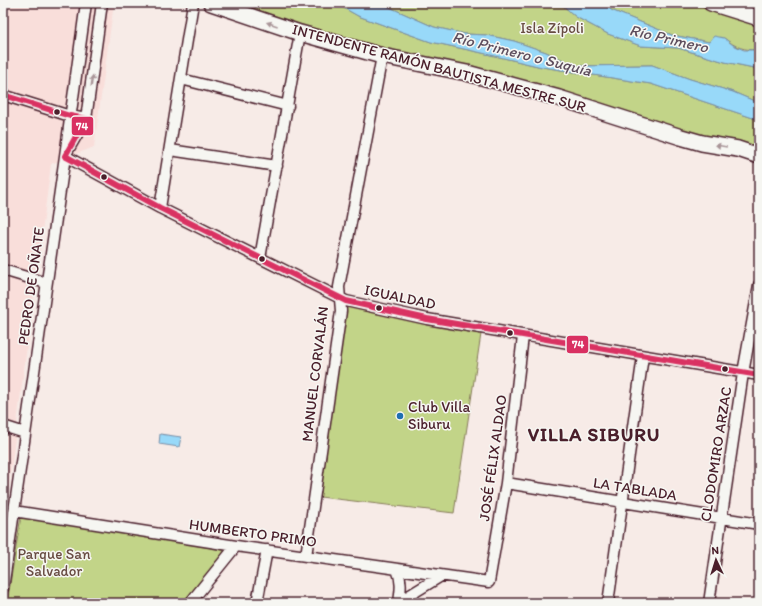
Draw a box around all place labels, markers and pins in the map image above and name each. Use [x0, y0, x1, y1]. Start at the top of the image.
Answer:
unlabelled marker [52, 107, 62, 117]
unlabelled marker [99, 172, 109, 182]
unlabelled marker [257, 254, 267, 264]
unlabelled marker [374, 303, 384, 313]
unlabelled marker [505, 328, 515, 338]
unlabelled marker [720, 364, 730, 374]
place label: Club Villa Siburu [408, 398, 471, 433]
marker: Club Villa Siburu [395, 411, 405, 421]

